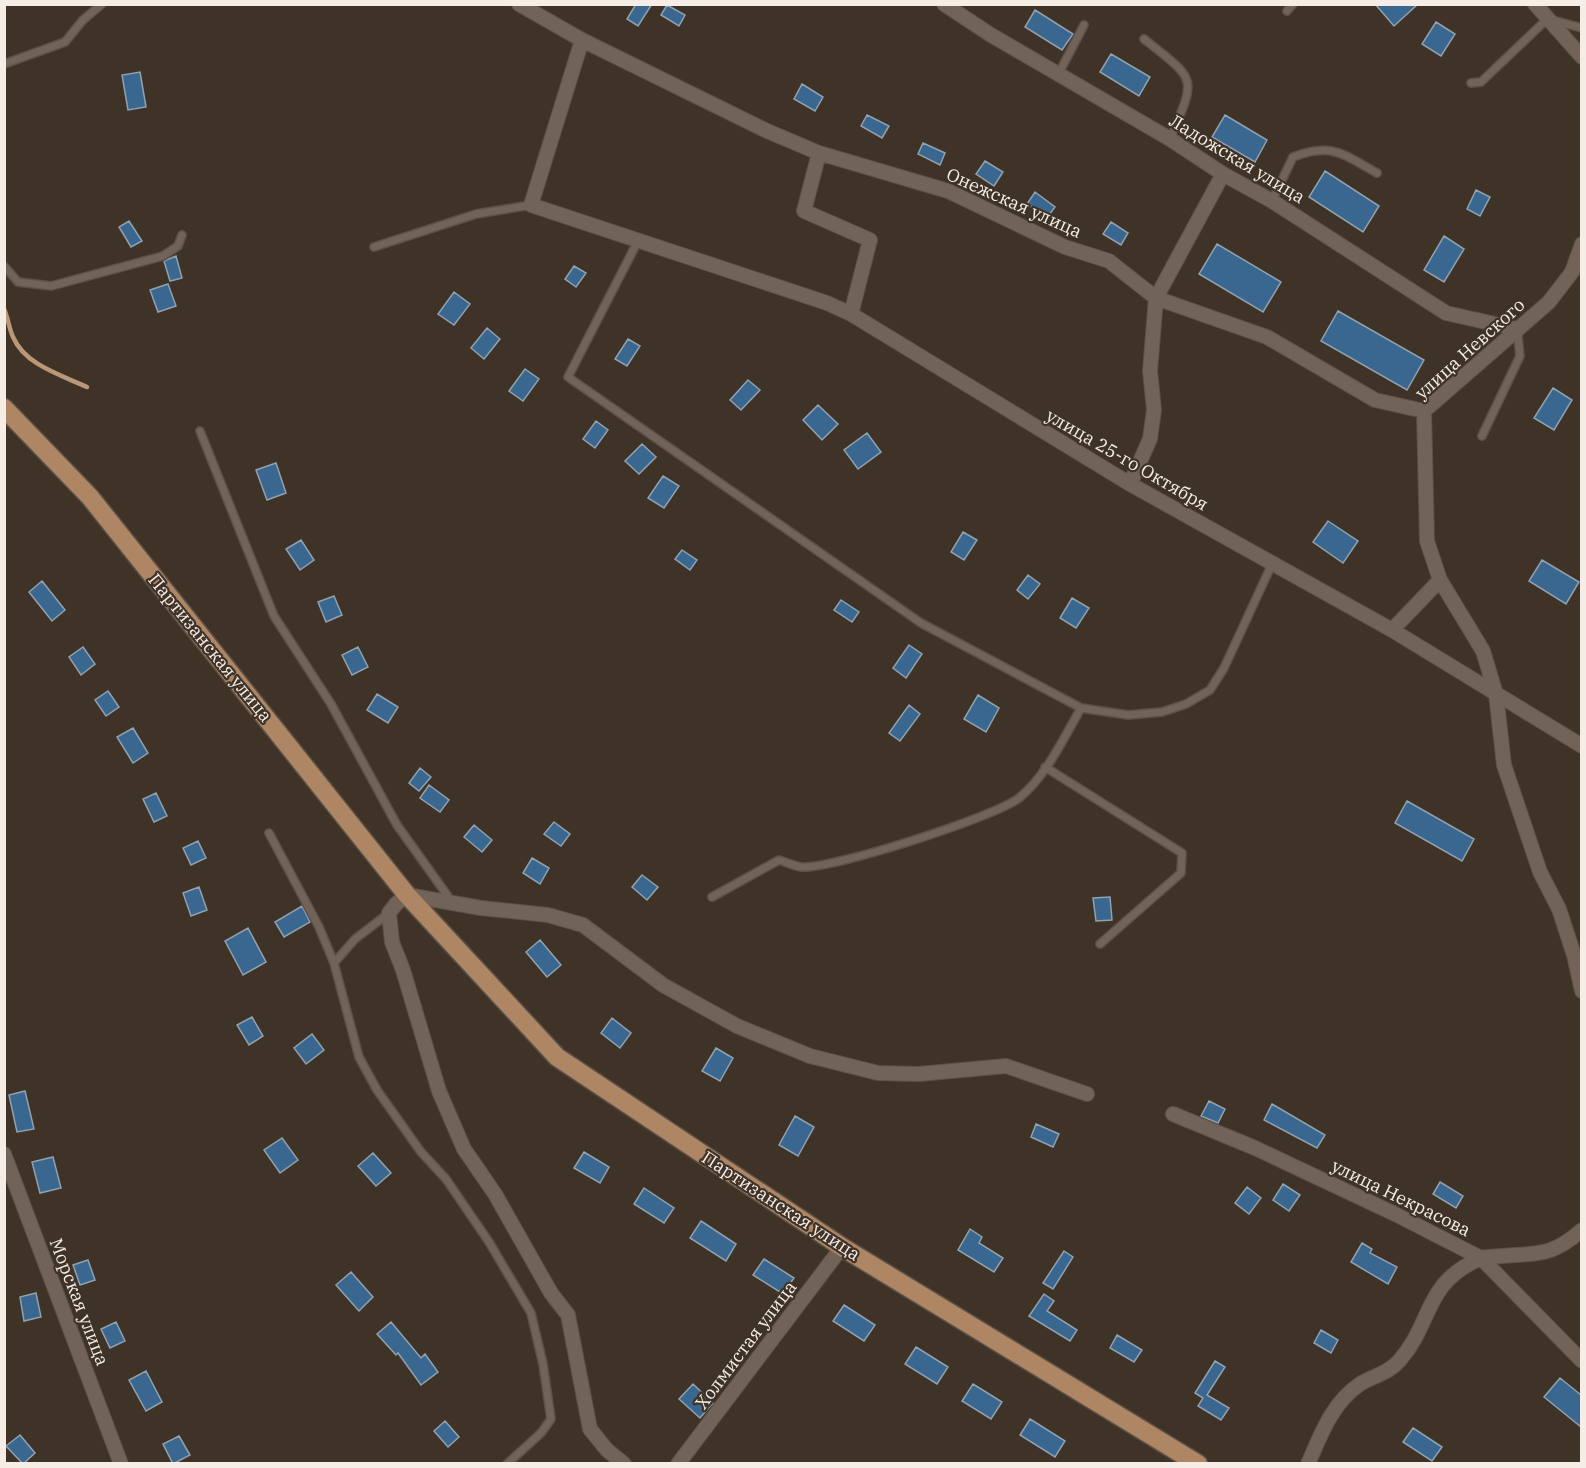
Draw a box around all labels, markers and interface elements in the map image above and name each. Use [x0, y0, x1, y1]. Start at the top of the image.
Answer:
street label: Ладожская улица [1165, 109, 1310, 208]
street label: Онежская улица [943, 162, 1086, 243]
street label: улица Невского [1410, 293, 1529, 404]
street label: улица 25-го Октября [1042, 404, 1213, 515]
street label: Партизанская улица [143, 569, 277, 727]
street label: Партизанская улица [698, 1146, 865, 1266]
street label: улица Некрасова [1328, 1154, 1475, 1241]
street label: Морская улица [45, 1235, 114, 1369]
street label: Холмистая улица [690, 1276, 801, 1413]

